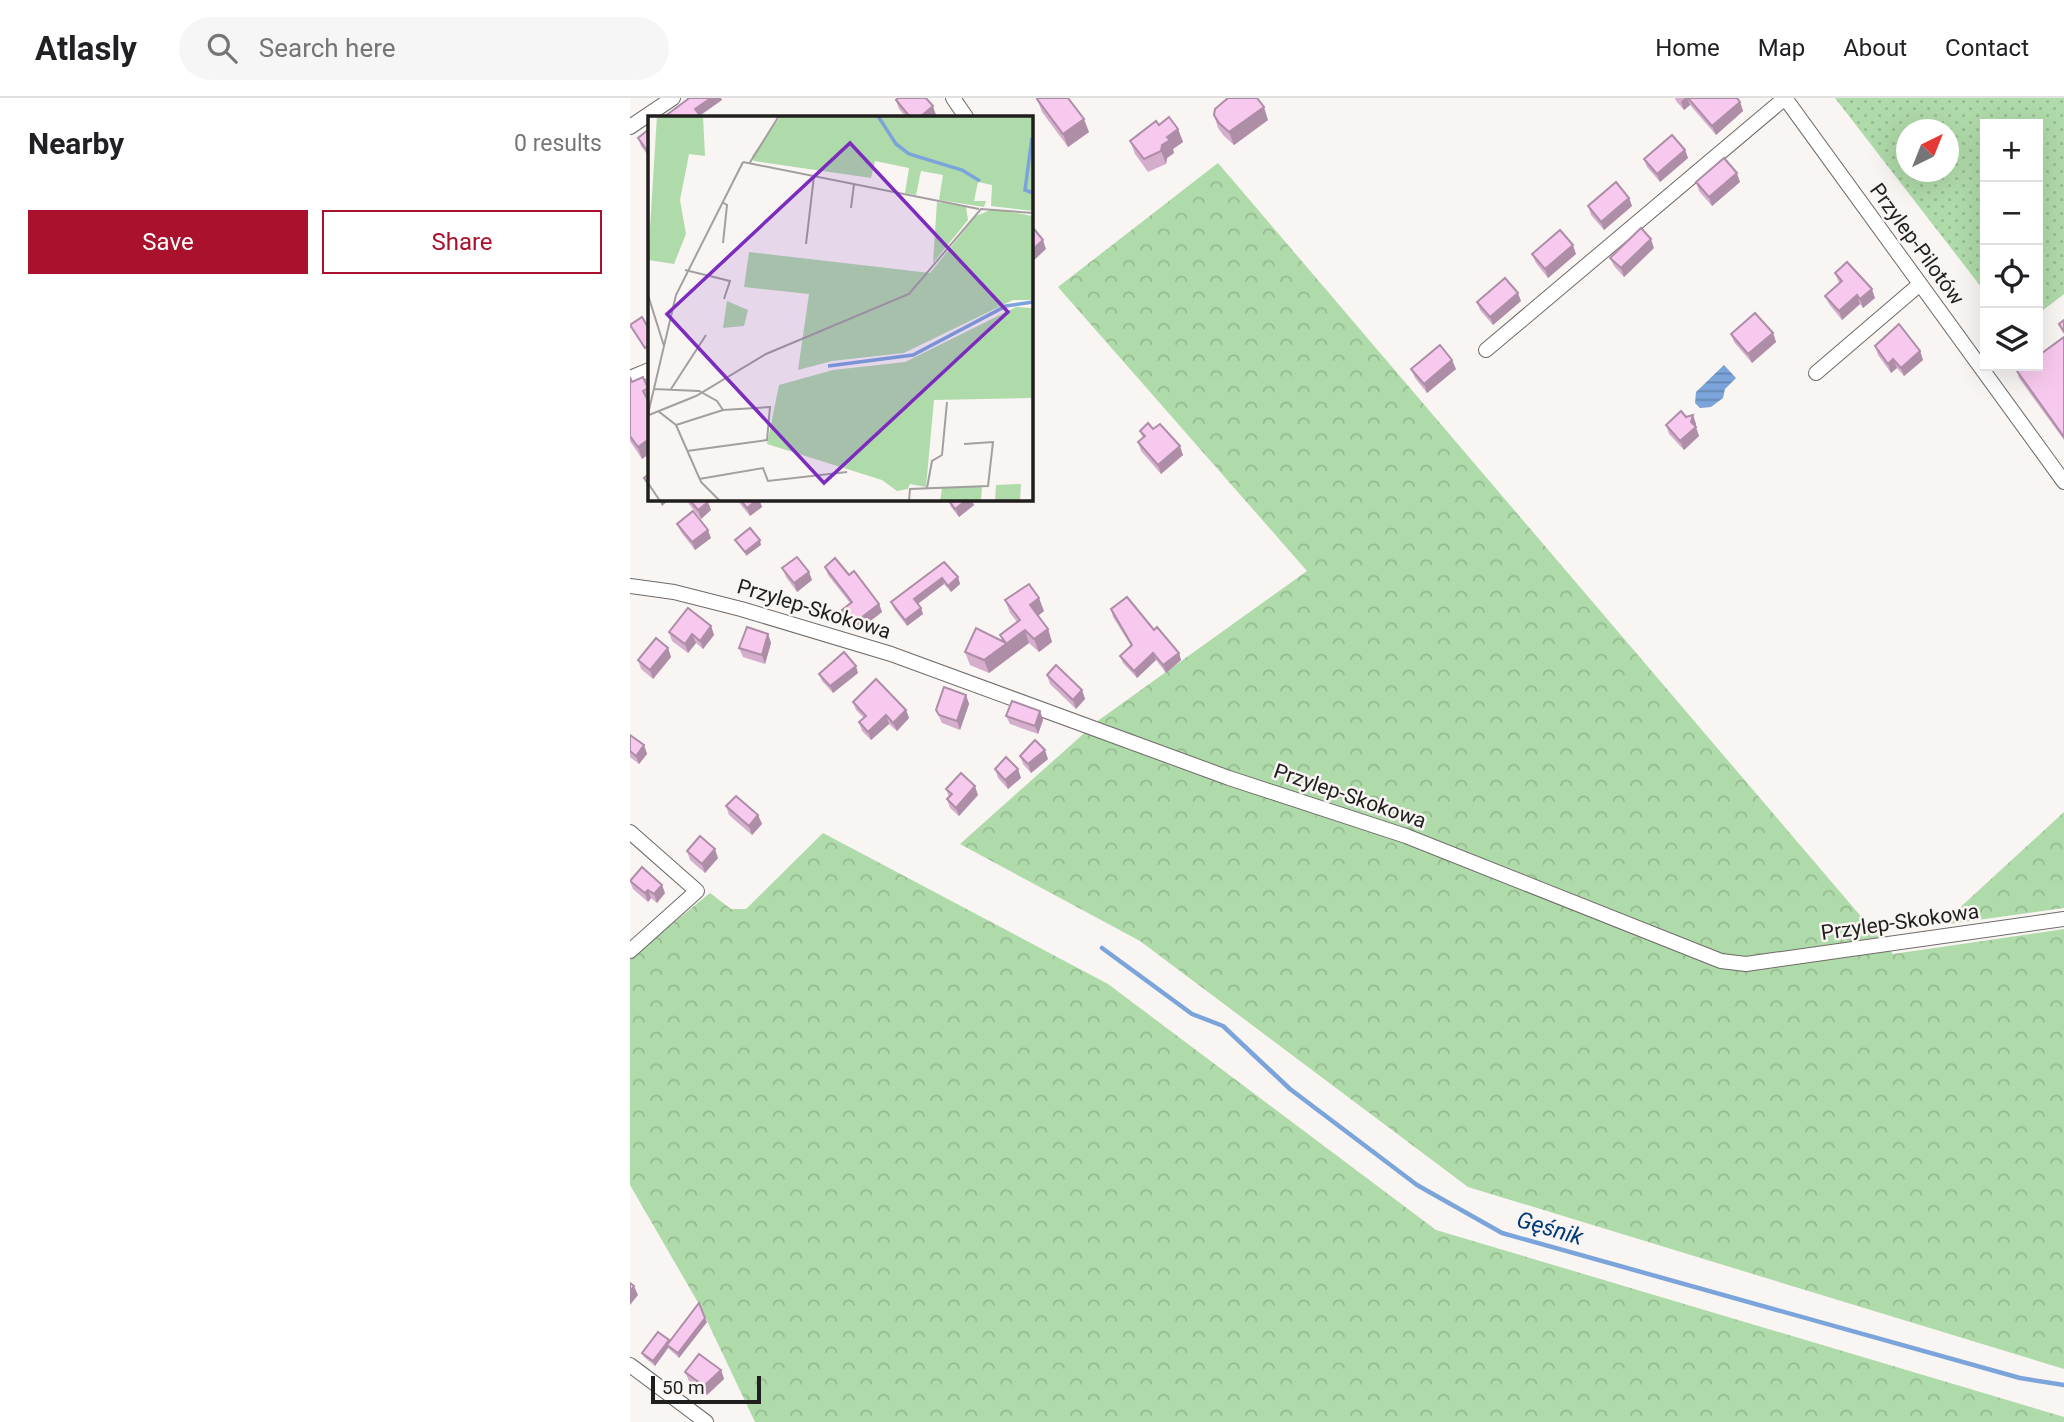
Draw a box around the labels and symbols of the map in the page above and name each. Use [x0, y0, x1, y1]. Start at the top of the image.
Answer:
inset map [648, 116, 1032, 500]
north arrow [1896, 119, 1959, 182]
street label: Przylep-Pilotów [1865, 179, 1969, 310]
street label: Przylep-Skokowa [734, 574, 894, 644]
street label: Przylep-Skokowa [1271, 759, 1429, 833]
street label: Przylep-Skokowa [1819, 899, 1981, 945]
water label: Gęśnik [1514, 1206, 1587, 1251]
scale bar [651, 1373, 761, 1405]

